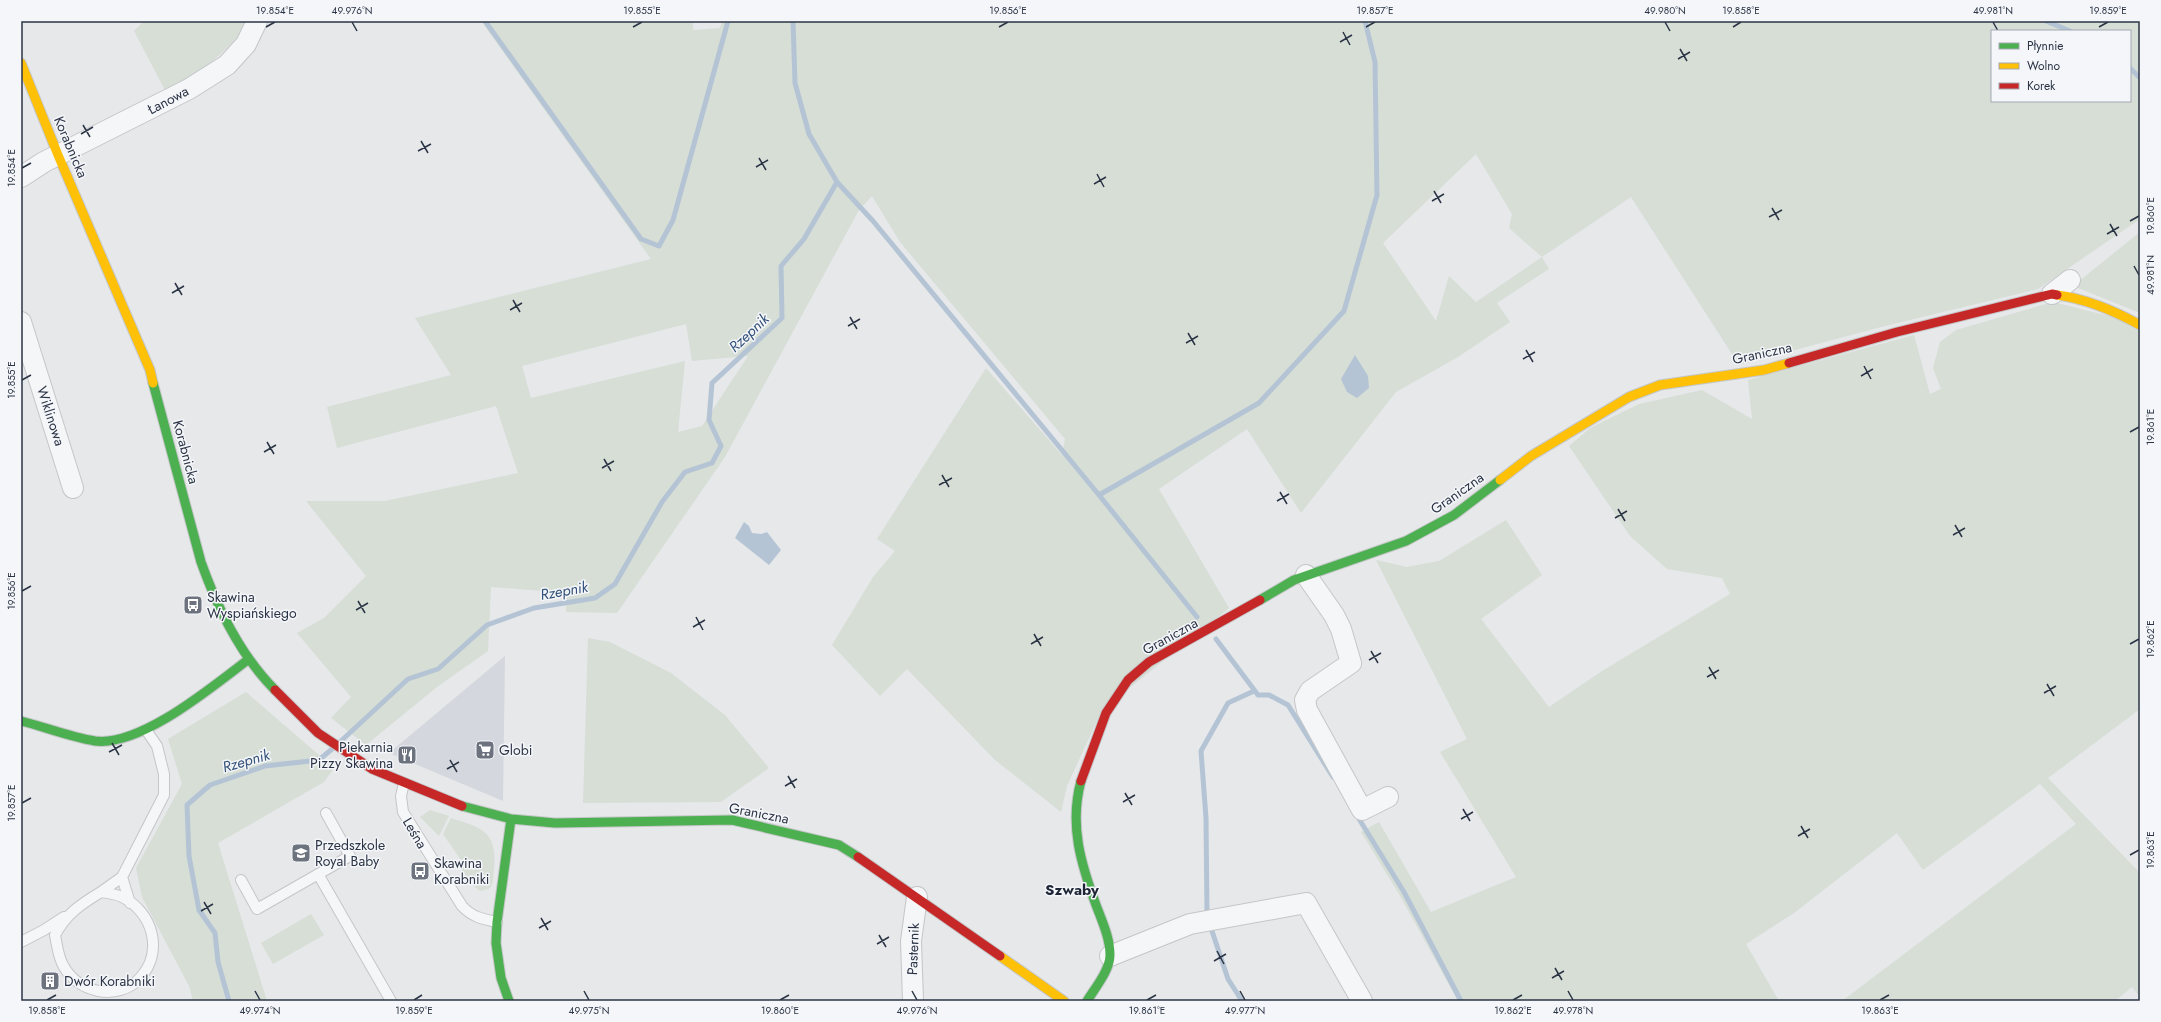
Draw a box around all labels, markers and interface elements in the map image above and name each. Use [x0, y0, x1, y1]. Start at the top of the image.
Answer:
text: 19.854°E [256, 3, 294, 18]
text: 49.976°N [332, 3, 372, 18]
text: 19.855°E [623, 3, 661, 18]
text: 19.856°E [989, 3, 1027, 18]
text: 19.857°E [1356, 3, 1394, 18]
text: 49.980°N [1644, 3, 1686, 18]
text: 19.858°E [1722, 3, 1760, 18]
text: 49.981°N [1973, 3, 2013, 18]
text: 19.859°E [2089, 3, 2127, 18]
legend [1991, 30, 2131, 102]
text: Płynnie [2027, 37, 2064, 55]
text: Wolno [2027, 57, 2061, 75]
text: Korek [2027, 77, 2056, 95]
street label: Łanowa [143, 81, 192, 120]
street label: Korabnicka [49, 113, 93, 181]
text: 19.854°E [4, 149, 19, 187]
text: 19.860°E [2143, 197, 2158, 235]
text: 49.981°N [2143, 255, 2158, 295]
water label: Rzepnik [724, 308, 775, 357]
street label: Graniczna [1730, 337, 1794, 369]
text: 19.855°E [4, 361, 19, 399]
street label: Wiklinowa [32, 384, 70, 448]
text: 19.861°E [2143, 409, 2158, 445]
street label: Korabnicka [168, 418, 204, 486]
street label: Graniczna [1426, 467, 1488, 519]
text: 19.856°E [4, 572, 19, 610]
water label: Rzepnik [538, 576, 590, 606]
place label: Skawina Wyspiańskiego [207, 587, 297, 623]
bus stop icon: Skawina Wyspiańskiego [182, 594, 204, 616]
street label: Graniczna [1139, 613, 1201, 659]
text: 19.862°E [2143, 620, 2158, 658]
place label: Piekarnia Pizzy Skawina [310, 737, 393, 773]
supermarket icon: Globi [474, 739, 496, 761]
place label: Globi [499, 740, 532, 760]
water label: Rzepnik [220, 744, 273, 778]
restaurant icon: Piekarnia Pizzy Skawina [396, 744, 418, 766]
text: 19.857°E [4, 784, 19, 822]
street label: Graniczna [727, 797, 791, 829]
street label: Leśna [398, 814, 432, 852]
text: 19.863°E [2143, 831, 2158, 869]
place label: Przedszkole Royal Baby [315, 835, 385, 871]
school or university icon: Przedszkole Royal Baby [290, 842, 312, 864]
place label: Skawina Korabniki [434, 853, 489, 889]
bus stop icon: Skawina Korabniki [409, 860, 431, 882]
district label: Szwaby [1045, 879, 1099, 901]
street label: Pasternik [902, 922, 924, 975]
building icon: Dwór Korabniki [39, 970, 61, 992]
place label: Dwór Korabniki [64, 971, 155, 991]
text: 19.858°E [28, 1003, 66, 1018]
text: 49.974°N [240, 1003, 280, 1018]
text: 19.859°E [395, 1003, 433, 1018]
text: 49.975°N [569, 1003, 609, 1018]
text: 19.860°E [761, 1003, 799, 1018]
text: 49.976°N [897, 1003, 937, 1018]
text: 19.861°E [1129, 1003, 1165, 1018]
text: 49.977°N [1225, 1003, 1265, 1018]
text: 19.862°E [1494, 1003, 1532, 1018]
text: 49.978°N [1553, 1003, 1593, 1018]
text: 19.863°E [1861, 1003, 1899, 1018]

